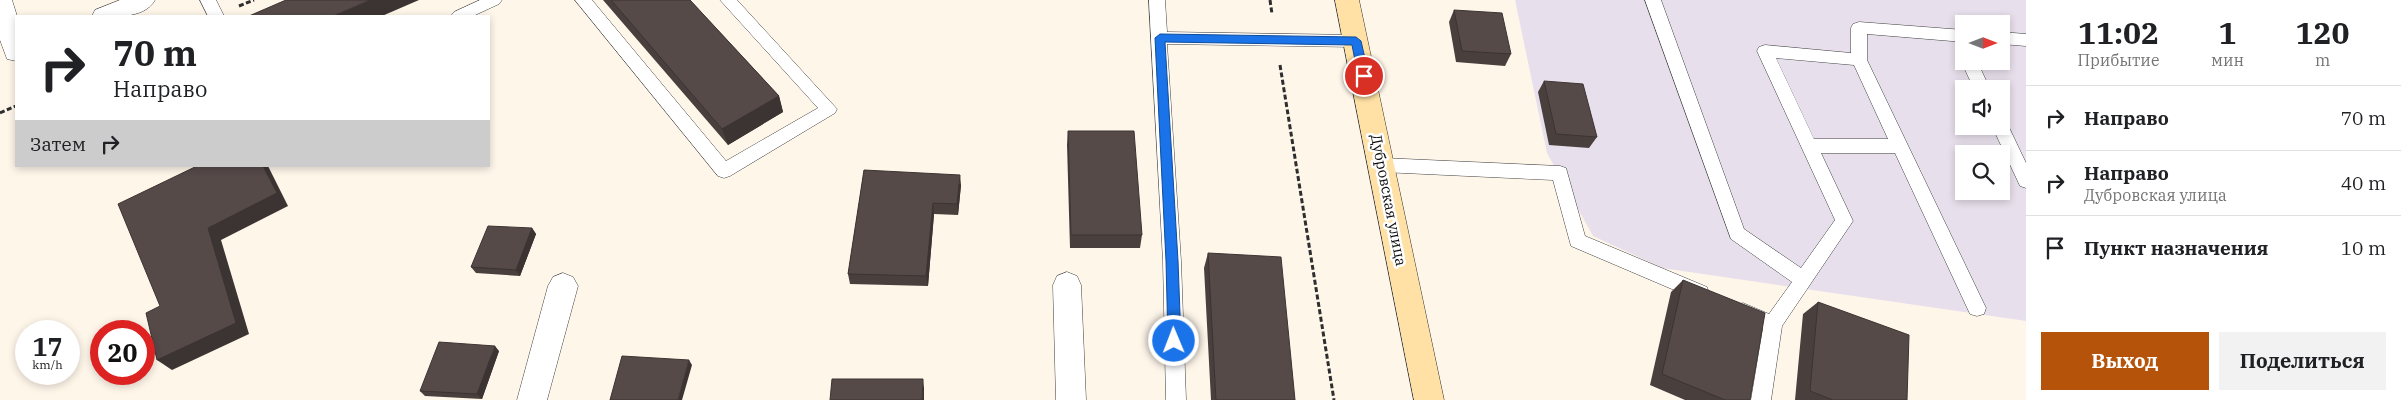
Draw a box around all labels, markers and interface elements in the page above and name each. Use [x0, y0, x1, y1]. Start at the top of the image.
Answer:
text: 11:02 [2078, 13, 2159, 52]
text: 1 [2219, 13, 2237, 52]
text: 120 [2296, 13, 2350, 52]
north arrow [1955, 15, 2010, 70]
map controls [1955, 15, 2010, 200]
text: 70 m [113, 30, 197, 76]
icon: right [30, 35, 95, 100]
text: Прибытие [2077, 50, 2160, 70]
text: мин [2211, 50, 2244, 70]
text: m [2315, 50, 2330, 70]
pin [1343, 55, 1385, 97]
icon: arrive [1350, 62, 1378, 90]
text: Направо [113, 74, 207, 103]
button: sound [1955, 80, 2010, 135]
icon: right [2041, 104, 2069, 132]
text: Направо [2084, 106, 2169, 130]
text: 70 m [2341, 106, 2386, 130]
icon: right [96, 130, 124, 158]
text: Затем [30, 132, 86, 156]
street label: Дубровская улица [1367, 132, 1411, 268]
button: search [1955, 145, 2010, 200]
text: Направо [2084, 161, 2169, 185]
icon: right [2041, 169, 2069, 197]
text: 40 m [2341, 171, 2386, 195]
text: Дубровская улица [2084, 185, 2227, 205]
icon: arrive [2041, 234, 2069, 262]
text: Пункт назначения [2084, 236, 2268, 260]
text: 10 m [2341, 236, 2386, 260]
position arrow [1147, 314, 1199, 366]
speed limit sign: 20 [90, 320, 155, 385]
text: 17 [32, 330, 63, 363]
button: Выход [2041, 332, 2209, 390]
button: Поделиться [2219, 332, 2386, 390]
text: km/h [32, 357, 63, 372]

